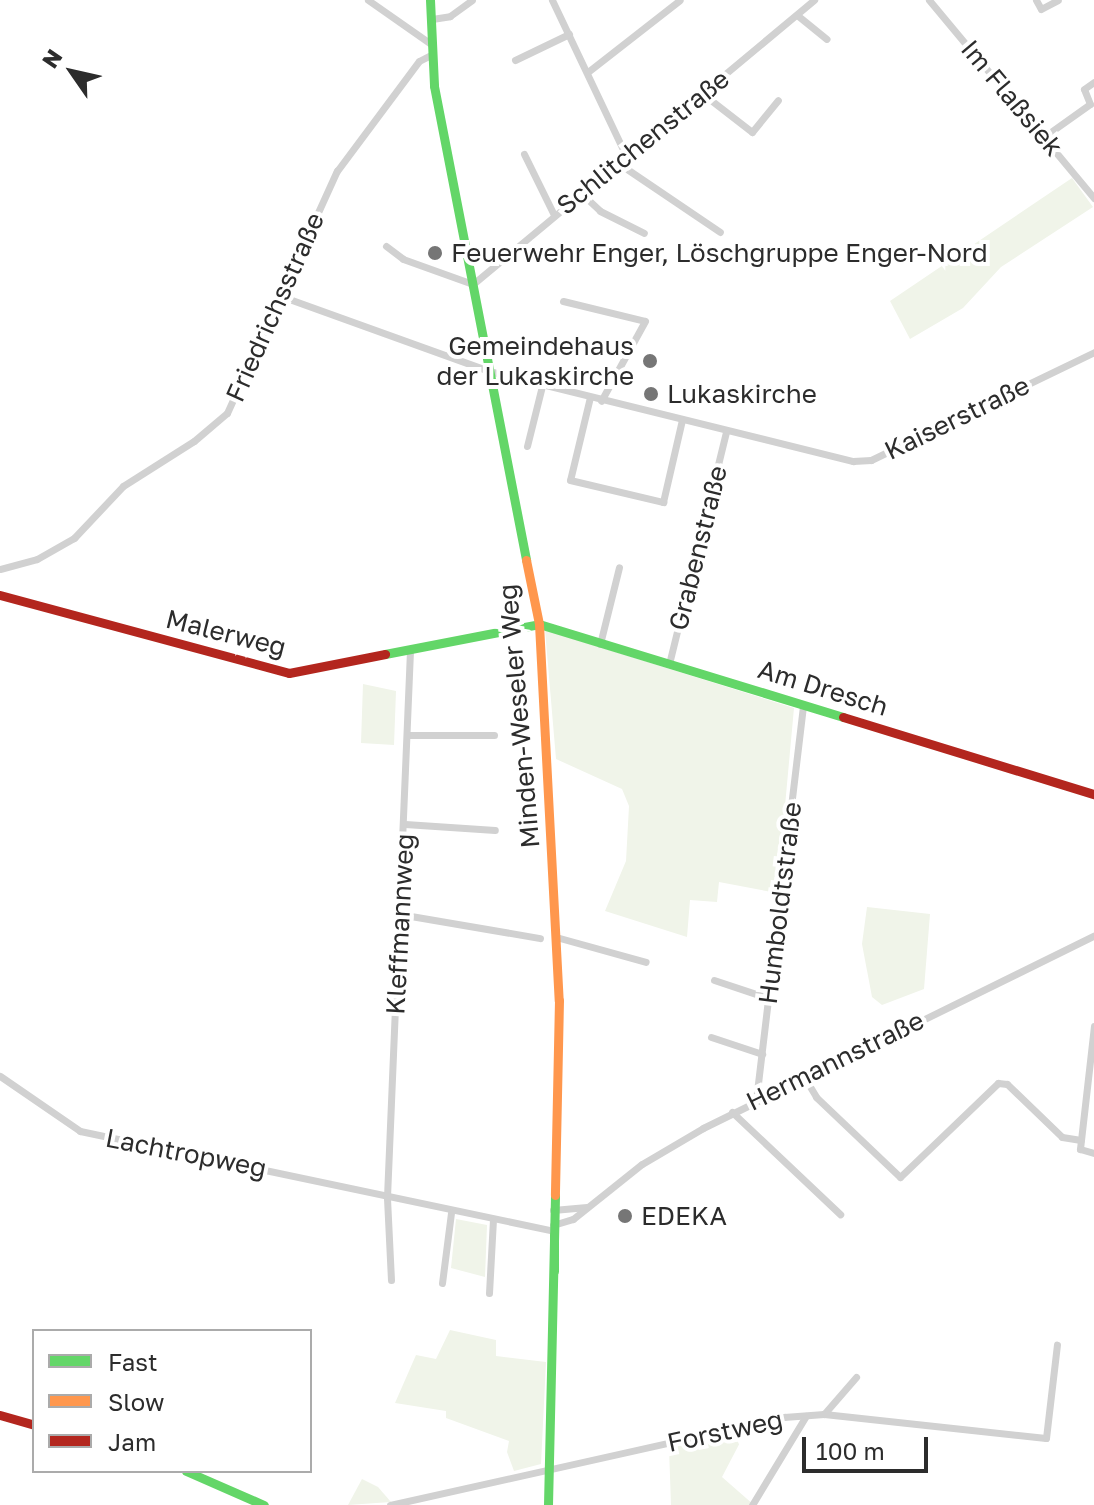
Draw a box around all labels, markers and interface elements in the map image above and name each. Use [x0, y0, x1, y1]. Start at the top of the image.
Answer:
north arrow [32, 32, 112, 112]
street label: Im Flaßsiek [954, 34, 1070, 162]
text: N [36, 44, 68, 73]
street label: Schlitchenstraße [551, 63, 735, 221]
street label: Friedrichsstraße [219, 208, 331, 406]
place label: Feuerwehr Enger, Löschgruppe Enger-Nord [451, 237, 988, 269]
marker: Feuerwehr Enger, Löschgruppe Enger-Nord [426, 244, 444, 262]
place label: Gemeindehaus der Lukaskirche [437, 330, 634, 392]
marker: Gemeindehaus der Lukaskirche [641, 352, 659, 370]
street label: Kaiserstraße [879, 370, 1035, 466]
place label: Lukaskirche [667, 378, 817, 410]
marker: Lukaskirche [642, 385, 660, 403]
street label: Grabenstraße [662, 462, 734, 634]
street label: Minden-Weseler Weg [492, 583, 546, 849]
street label: Malerweg [163, 603, 289, 663]
street label: Am Dresch [754, 653, 892, 723]
street label: Humboldtstraße [752, 800, 808, 1006]
street label: Kleffmannweg [380, 833, 420, 1015]
street label: Hermannstraße [741, 1005, 929, 1117]
street label: Lachtropweg [103, 1122, 269, 1184]
place label: EDEKA [641, 1200, 727, 1232]
marker: EDEKA [616, 1207, 634, 1225]
legend [32, 1329, 312, 1473]
text: Fast [108, 1347, 158, 1376]
text: Slow [108, 1387, 164, 1416]
street label: Forstweg [664, 1404, 786, 1458]
scale bar [806, 1421, 932, 1471]
text: Jam [108, 1427, 156, 1456]
text: 100 m [816, 1436, 885, 1465]

